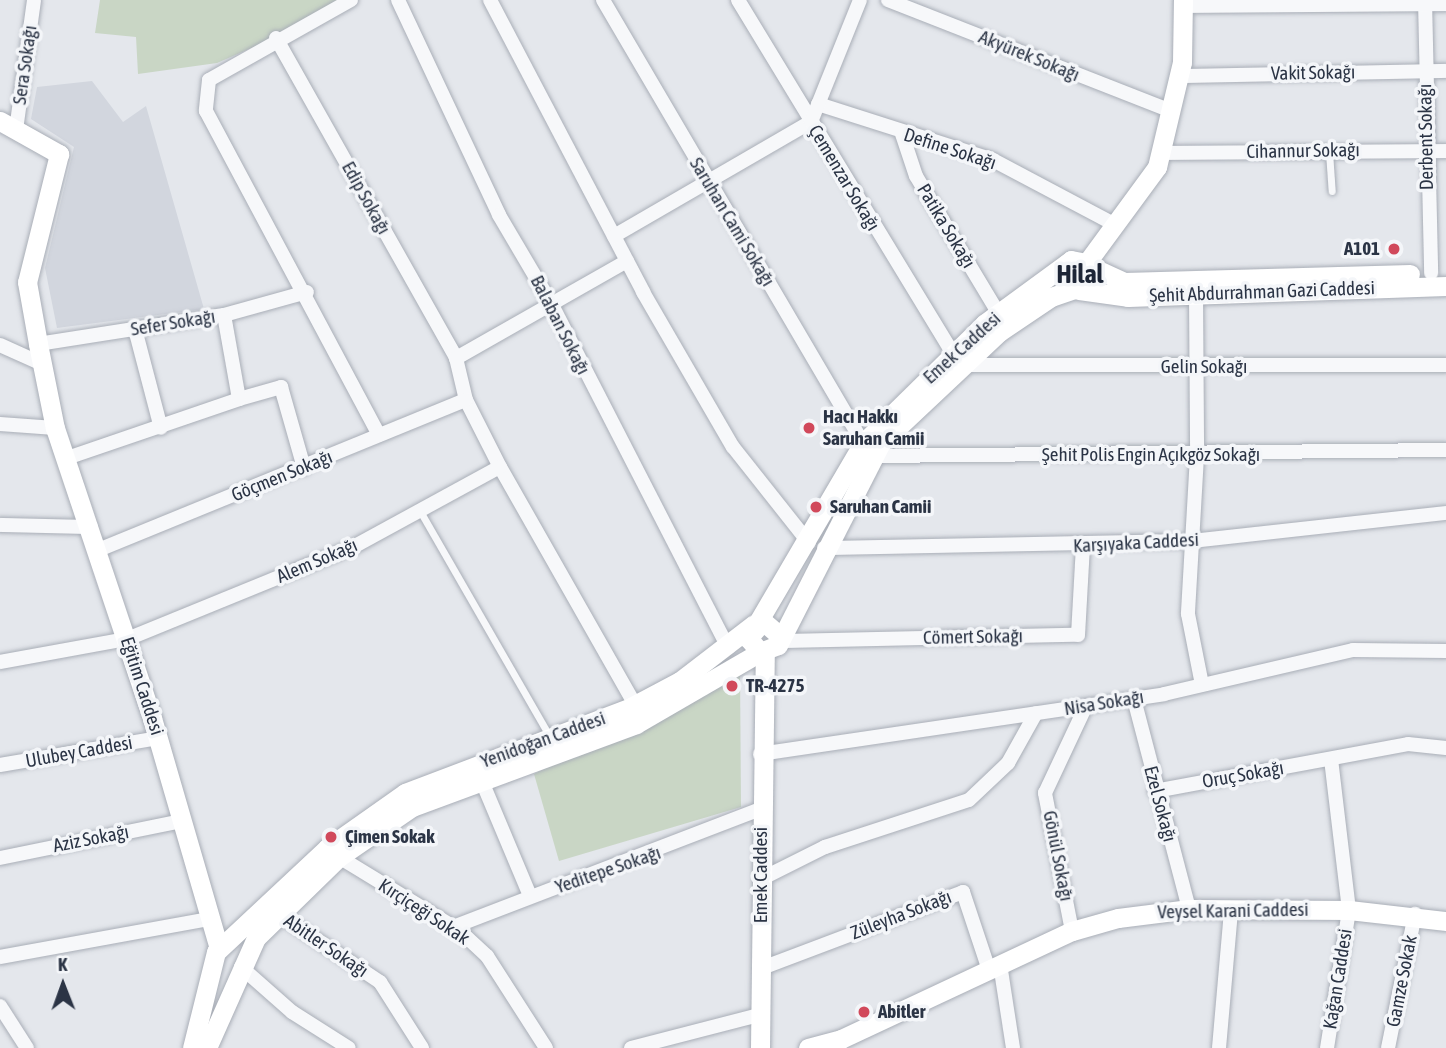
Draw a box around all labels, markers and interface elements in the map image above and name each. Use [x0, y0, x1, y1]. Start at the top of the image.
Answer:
street label: Sera Sokağı [8, 24, 42, 106]
street label: Akyürek Sokağı [975, 25, 1083, 87]
street label: Vakit Sokağı [1271, 61, 1355, 85]
street label: Derbent Sokağı [1414, 84, 1438, 190]
street label: Çemenzar Sokağı [804, 121, 884, 235]
street label: Define Sokağı [901, 123, 999, 175]
street label: Cihannur Sokağı [1246, 139, 1360, 163]
street label: Saruhan Cami Sokağı [685, 153, 779, 291]
street label: Edip Sokağı [337, 158, 395, 238]
street label: Patika Sokağı [912, 180, 980, 272]
place label: A101 [1344, 238, 1380, 260]
marker: A101 [1386, 241, 1402, 257]
district label: Hilal [1057, 259, 1103, 291]
street label: Balaban Sokağı [525, 272, 595, 378]
street label: Şehit Abdurrahman Gazi Caddesi [1149, 277, 1375, 307]
street label: Sefer Sokağı [129, 305, 217, 341]
street label: Emek Caddesi [919, 307, 1005, 389]
street label: Gelin Sokağı [1161, 356, 1247, 378]
place label: Hacı Hakkı Saruhan Camii [823, 406, 924, 450]
marker: Hacı Hakkı Saruhan Camii [801, 420, 817, 436]
street label: Şehit Polis Engin Açıkgöz Sokağı [1042, 444, 1260, 466]
street label: Göçmen Sokağı [228, 445, 336, 507]
place label: Saruhan Camii [830, 496, 931, 518]
marker: Saruhan Camii [808, 499, 824, 515]
street label: Karşıyaka Caddesi [1073, 528, 1199, 558]
street label: Alem Sokağı [273, 534, 361, 588]
street label: Cömert Sokağı [923, 625, 1023, 649]
street label: Eğitim Caddesi [115, 634, 169, 738]
place label: TR-4275 [746, 675, 804, 697]
marker: TR-4275 [724, 678, 740, 694]
street label: Nisa Sokağı [1063, 685, 1145, 721]
street label: Yenidoğan Caddesi [478, 707, 608, 773]
street label: Ulubey Caddesi [24, 731, 134, 773]
street label: Oruç Sokağı [1201, 757, 1285, 793]
street label: Ezel Sokağı [1139, 764, 1181, 844]
street label: Gönül Sokağı [1038, 809, 1078, 903]
street label: Aziz Sokağı [51, 821, 131, 857]
place label: Çimen Sokak [345, 826, 435, 848]
street label: Emek Caddesi [750, 827, 772, 923]
marker: Çimen Sokak [323, 829, 339, 845]
street label: Yeditepe Sokağı [552, 841, 664, 899]
street label: Kırçiçeği Sokak [374, 874, 474, 950]
street label: Züleyha Sokağı [847, 885, 955, 945]
street label: Veysel Karani Caddesi [1157, 898, 1309, 924]
street label: Abitler Sokağı [280, 910, 372, 982]
street label: Kağan Caddesi [1319, 927, 1357, 1031]
street label: Gamze Sokak [1382, 933, 1422, 1029]
north arrow [28, 950, 98, 1020]
text: K [58, 953, 67, 975]
place label: Abitler [878, 1001, 925, 1023]
marker: Abitler [856, 1004, 872, 1020]

